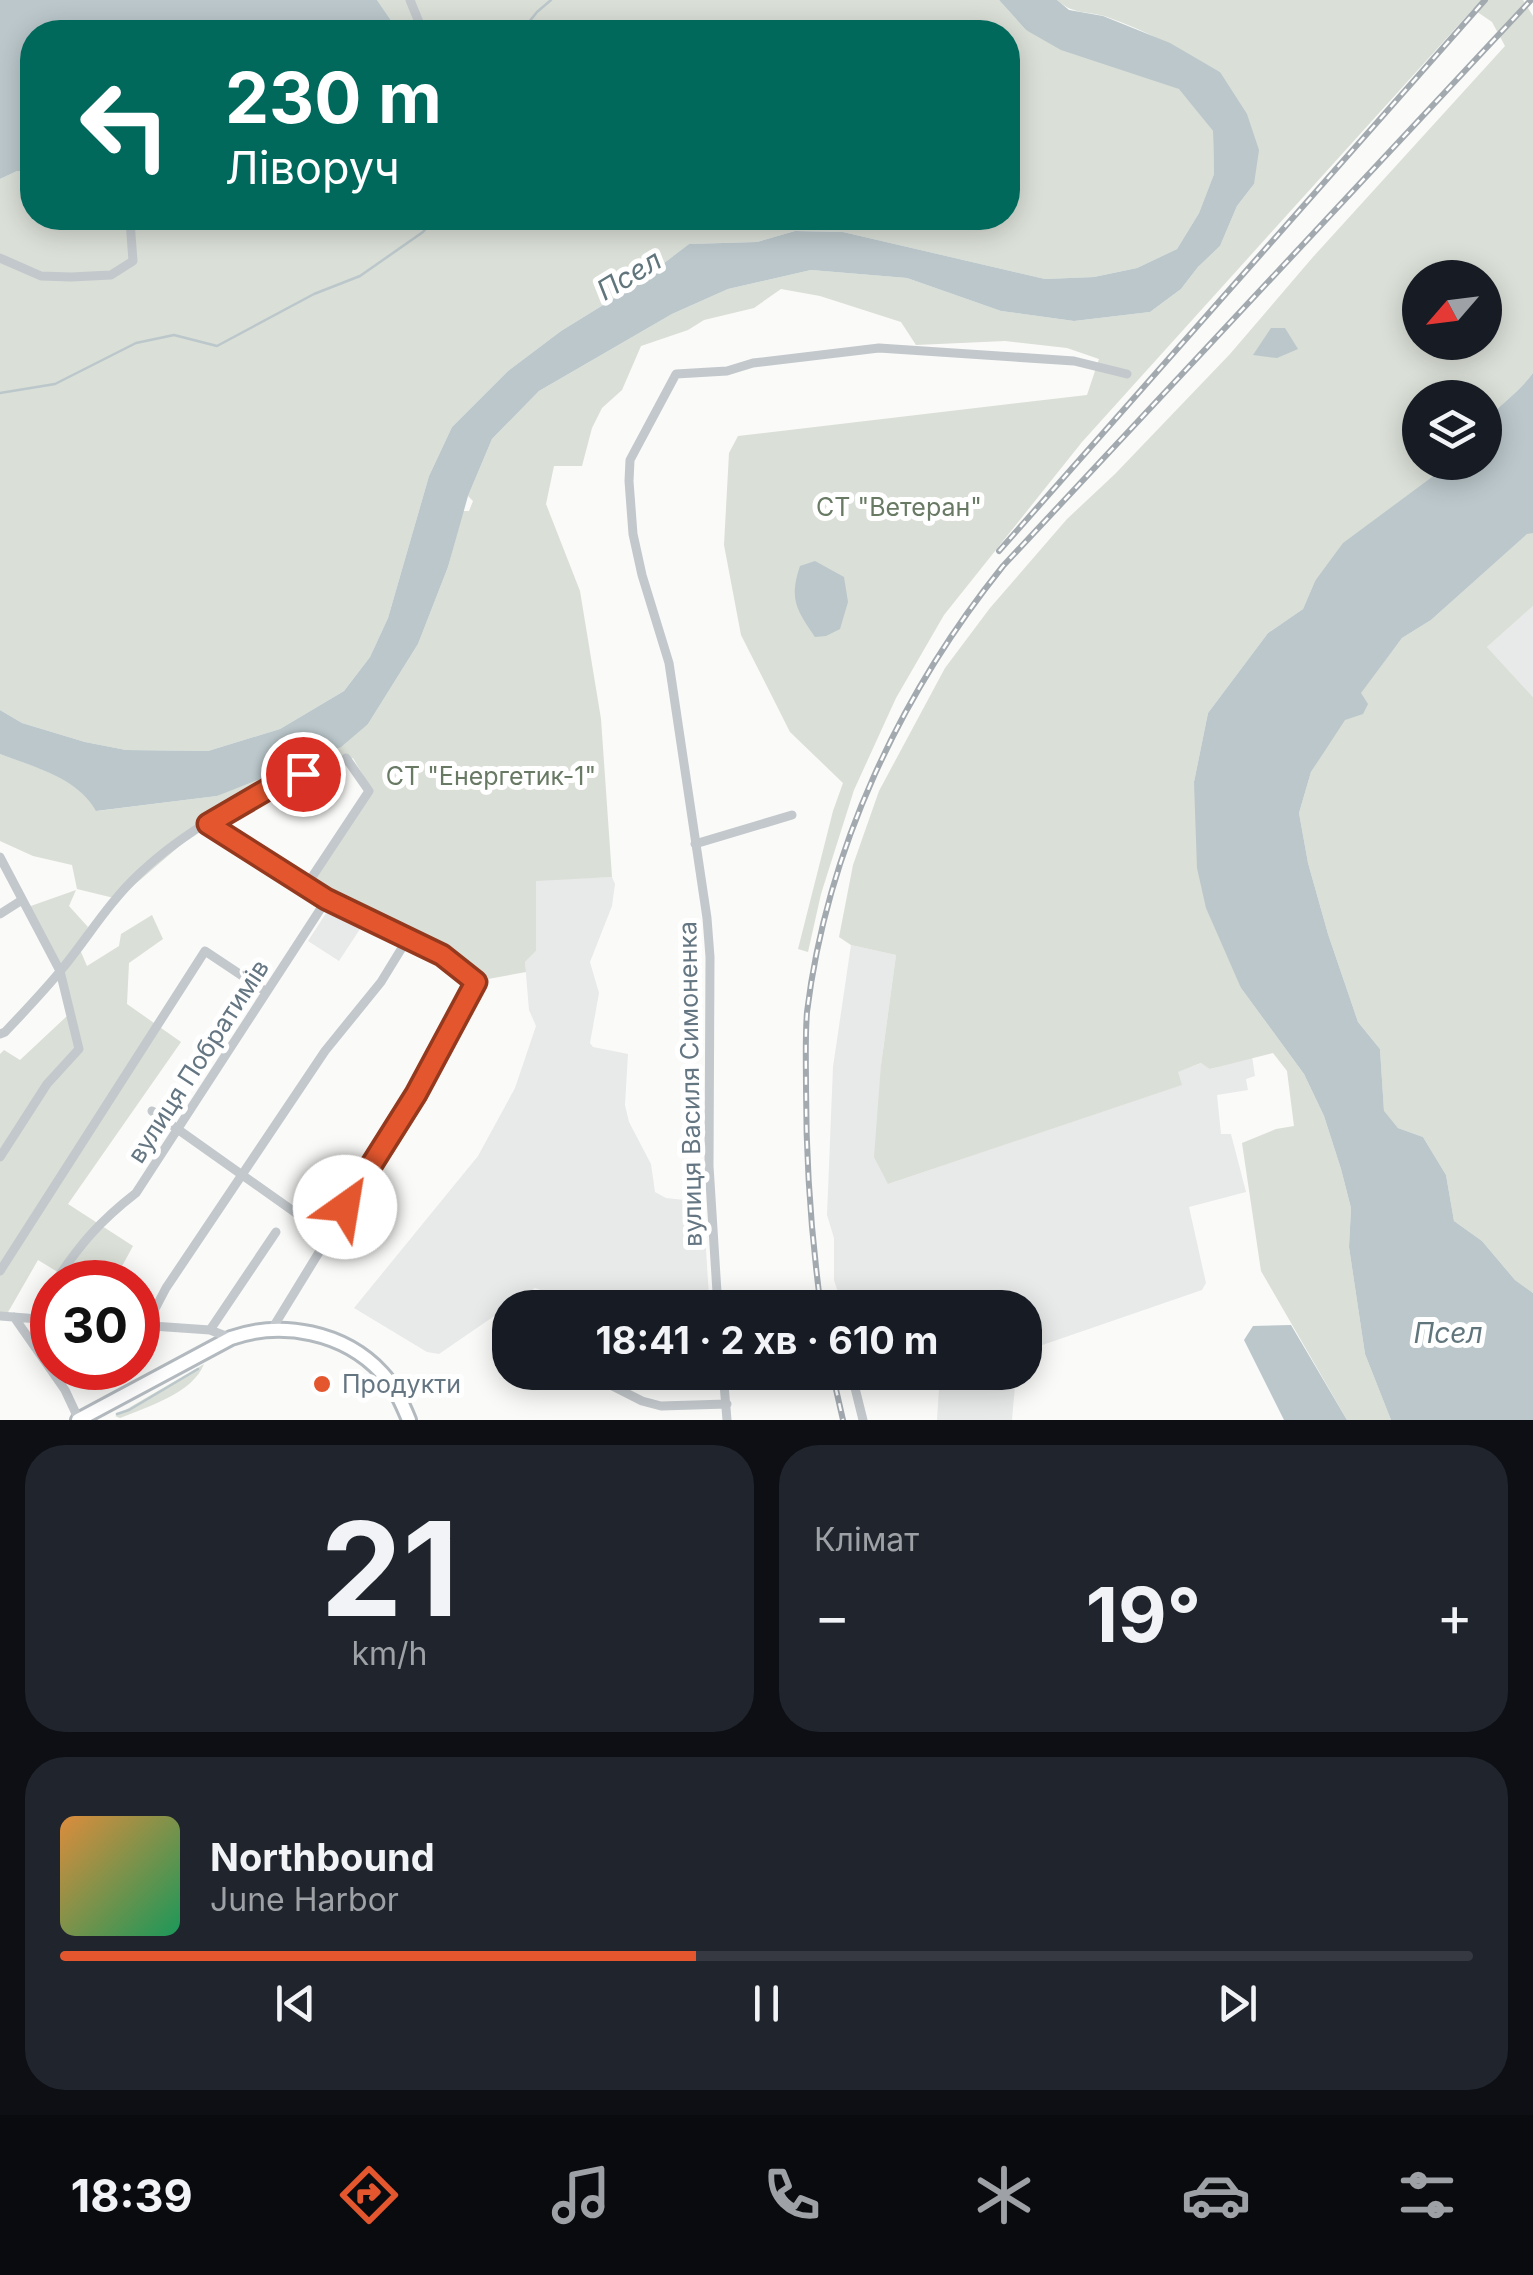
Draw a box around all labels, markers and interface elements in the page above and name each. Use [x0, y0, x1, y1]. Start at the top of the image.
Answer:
text: 230 m [225, 55, 442, 140]
icon: left [60, 60, 190, 190]
text: Ліворуч [225, 140, 400, 195]
water label: Псел [591, 243, 667, 307]
north arrow [1402, 260, 1502, 360]
map controls [1402, 260, 1502, 480]
button: layers [1402, 380, 1502, 480]
park label: СТ "Ветеран" [816, 492, 982, 522]
pin [261, 732, 346, 817]
icon: arrive [276, 747, 331, 802]
park label: СТ "Енергетик-1" [386, 761, 596, 791]
street label: вулиця Василя Симоненка [672, 921, 708, 1247]
street label: вулиця Побратимів [121, 954, 275, 1168]
position arrow [293, 1155, 397, 1259]
speed limit sign: 30 [30, 1260, 160, 1390]
water label: Псел [1413, 1316, 1483, 1350]
text: 18:41 · 2 хв · 610 m [595, 1317, 939, 1363]
place label: Продукти [342, 1369, 461, 1399]
marker: Продукти [311, 1373, 333, 1395]
text: 21 [321, 1490, 458, 1647]
text: Клімат [814, 1520, 919, 1559]
text: 19° [1086, 1569, 1201, 1660]
text: − [814, 1583, 850, 1649]
text: + [1437, 1583, 1473, 1649]
text: km/h [351, 1634, 428, 1673]
text: Northbound [210, 1834, 435, 1880]
text: June Harbor [210, 1880, 399, 1919]
icon: previous [268, 1976, 323, 2031]
icon: pause [739, 1976, 794, 2031]
icon: next [1210, 1976, 1265, 2031]
icon: directions [334, 2160, 404, 2230]
icon: music [546, 2160, 616, 2230]
icon: phone [757, 2160, 827, 2230]
icon: climate [969, 2160, 1039, 2230]
icon: car [1181, 2160, 1251, 2230]
icon: filters [1392, 2160, 1462, 2230]
text: 18:39 [71, 2168, 193, 2223]

